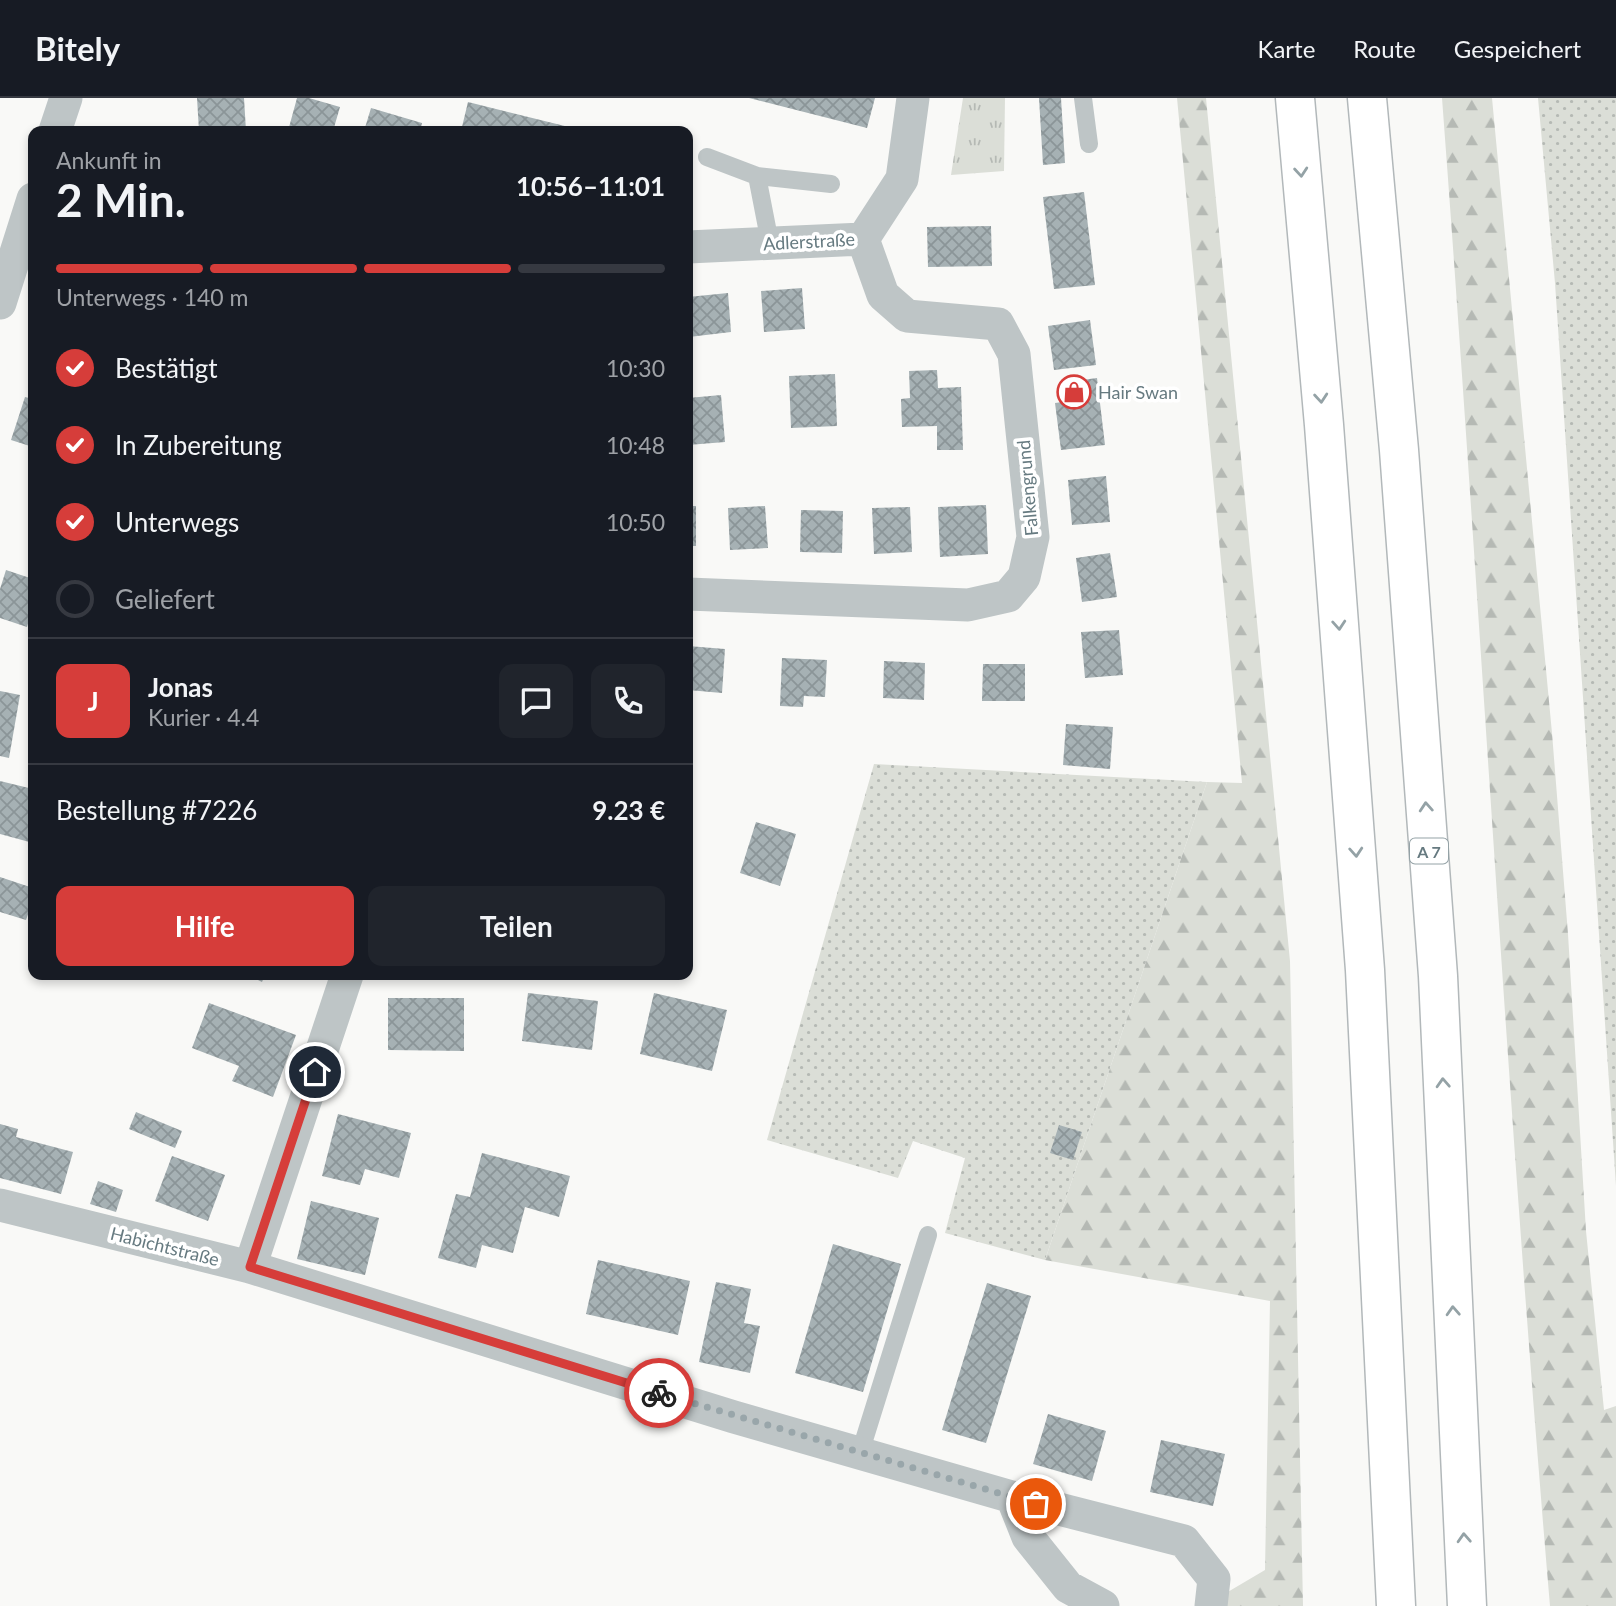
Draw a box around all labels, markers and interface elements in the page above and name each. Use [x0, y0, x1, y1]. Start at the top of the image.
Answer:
text: Bitely [35, 28, 120, 68]
text: Karte [1258, 34, 1315, 63]
text: Route [1353, 34, 1416, 63]
text: Gespeichert [1454, 34, 1581, 63]
text: Ankunft in [56, 146, 162, 174]
one-way arrow [1294, 166, 1309, 178]
text: 10:56–11:01 [516, 170, 665, 202]
text: 2 Min. [56, 172, 186, 227]
street label: Adlerstraße [763, 228, 855, 254]
text: Unterwegs · 140 m [56, 283, 249, 311]
icon: check [56, 349, 94, 387]
text: Bestätigt [115, 352, 218, 384]
text: 10:30 [606, 354, 665, 382]
shop icon: Hair Swan [1055, 373, 1093, 411]
place label: Hair Swan [1098, 381, 1178, 403]
one-way arrow [1313, 393, 1328, 404]
icon: check [56, 426, 94, 464]
text: In Zubereitung [115, 429, 282, 461]
text: 10:48 [606, 431, 665, 459]
street label: Falkengrund [1012, 439, 1042, 537]
icon: check [56, 503, 94, 541]
text: Unterwegs [115, 506, 239, 538]
text: 10:50 [606, 508, 665, 536]
text: Geliefert [115, 583, 215, 615]
one-way arrow [1331, 620, 1346, 631]
button: chat [499, 664, 573, 738]
button: phone [591, 664, 665, 738]
text: Jonas [148, 671, 213, 703]
text: J [87, 685, 99, 717]
text: Kurier · 4.4 [148, 703, 259, 731]
text: Bestellung #7226 [56, 794, 257, 826]
text: 9.23 € [592, 794, 665, 826]
one-way arrow [1419, 802, 1434, 813]
road number: A 7 [1410, 838, 1448, 864]
one-way arrow [1348, 847, 1363, 858]
button: Hilfe [56, 886, 354, 966]
button: Teilen [368, 886, 665, 966]
pin [285, 1042, 345, 1102]
icon: home [296, 1053, 334, 1091]
one-way arrow [1436, 1078, 1451, 1089]
street label: Habichtstraße [108, 1222, 222, 1270]
one-way arrow [1446, 1305, 1461, 1316]
courier [624, 1358, 694, 1428]
icon: bike [640, 1374, 678, 1412]
pin [1006, 1474, 1066, 1534]
icon: bag [1017, 1485, 1055, 1523]
one-way arrow [1456, 1532, 1471, 1543]

